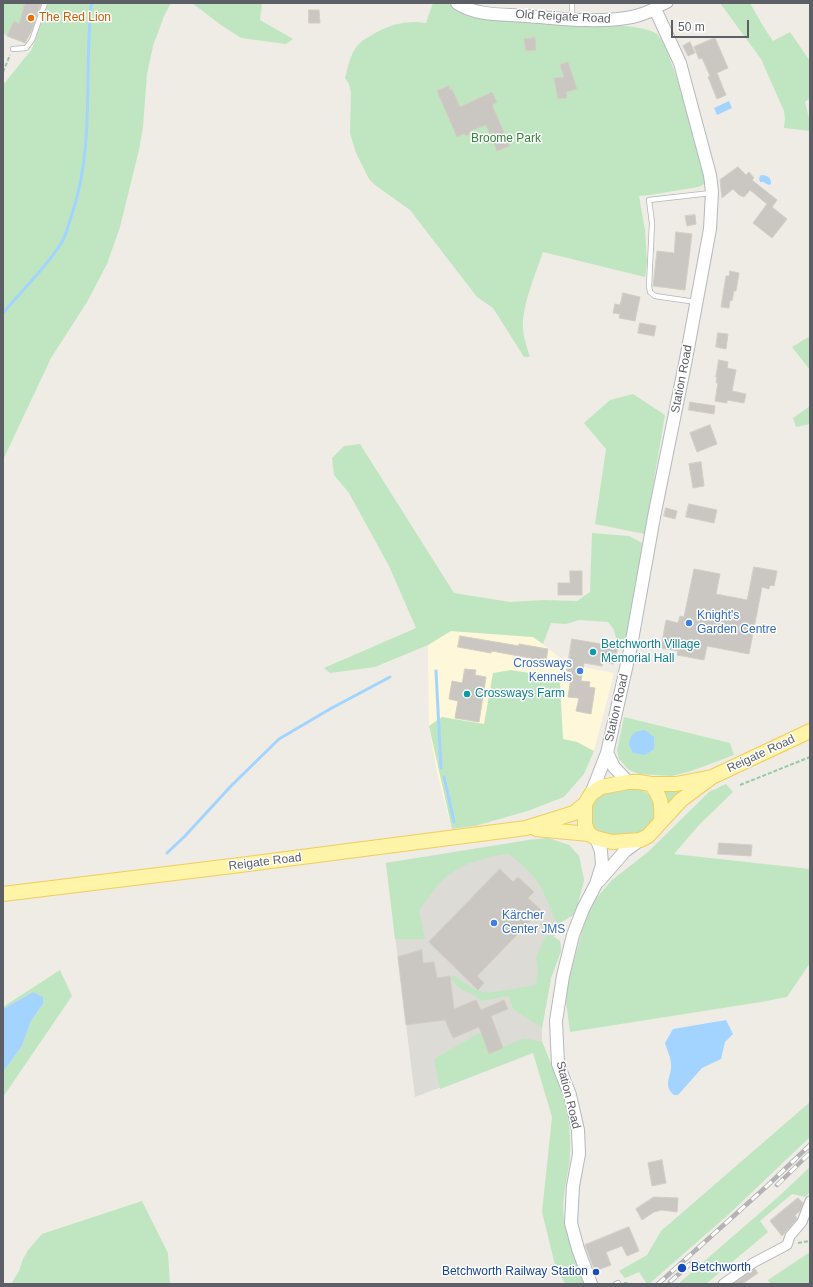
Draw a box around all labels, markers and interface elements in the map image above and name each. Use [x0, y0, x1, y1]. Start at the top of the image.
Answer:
street label: Old Reigate Road [515, 7, 611, 27]
place label: The Red Lion [39, 11, 111, 25]
scale bar [673, 12, 751, 38]
marker: The Red Lion [26, 13, 36, 23]
text: 50 m [678, 20, 705, 34]
park label: Broome Park [471, 132, 541, 146]
street label: Station Road [668, 344, 696, 414]
place label: Knight's Garden Centre [697, 609, 776, 637]
marker: Knight's Garden Centre [684, 618, 694, 628]
place label: Betchworth Village Memorial Hall [601, 638, 700, 666]
marker: Betchworth Village Memorial Hall [588, 647, 598, 657]
place label: Crossways Kennels [513, 657, 572, 685]
marker: Crossways Kennels [575, 666, 585, 676]
street label: Station Road [602, 673, 632, 743]
place label: Crossways Farm [475, 687, 565, 701]
marker: Crossways Farm [462, 689, 472, 699]
street label: Reigate Road [725, 732, 797, 776]
street label: Reigate Road [228, 850, 302, 874]
place label: Kärcher Center JMS [502, 909, 565, 937]
marker: Kärcher Center JMS [489, 918, 499, 928]
street label: Station Road [553, 1060, 583, 1130]
place label: Betchworth [691, 1261, 751, 1275]
marker: Betchworth [676, 1262, 688, 1274]
place label: Betchworth Railway Station [442, 1265, 588, 1279]
marker: Betchworth Railway Station [591, 1267, 601, 1277]

